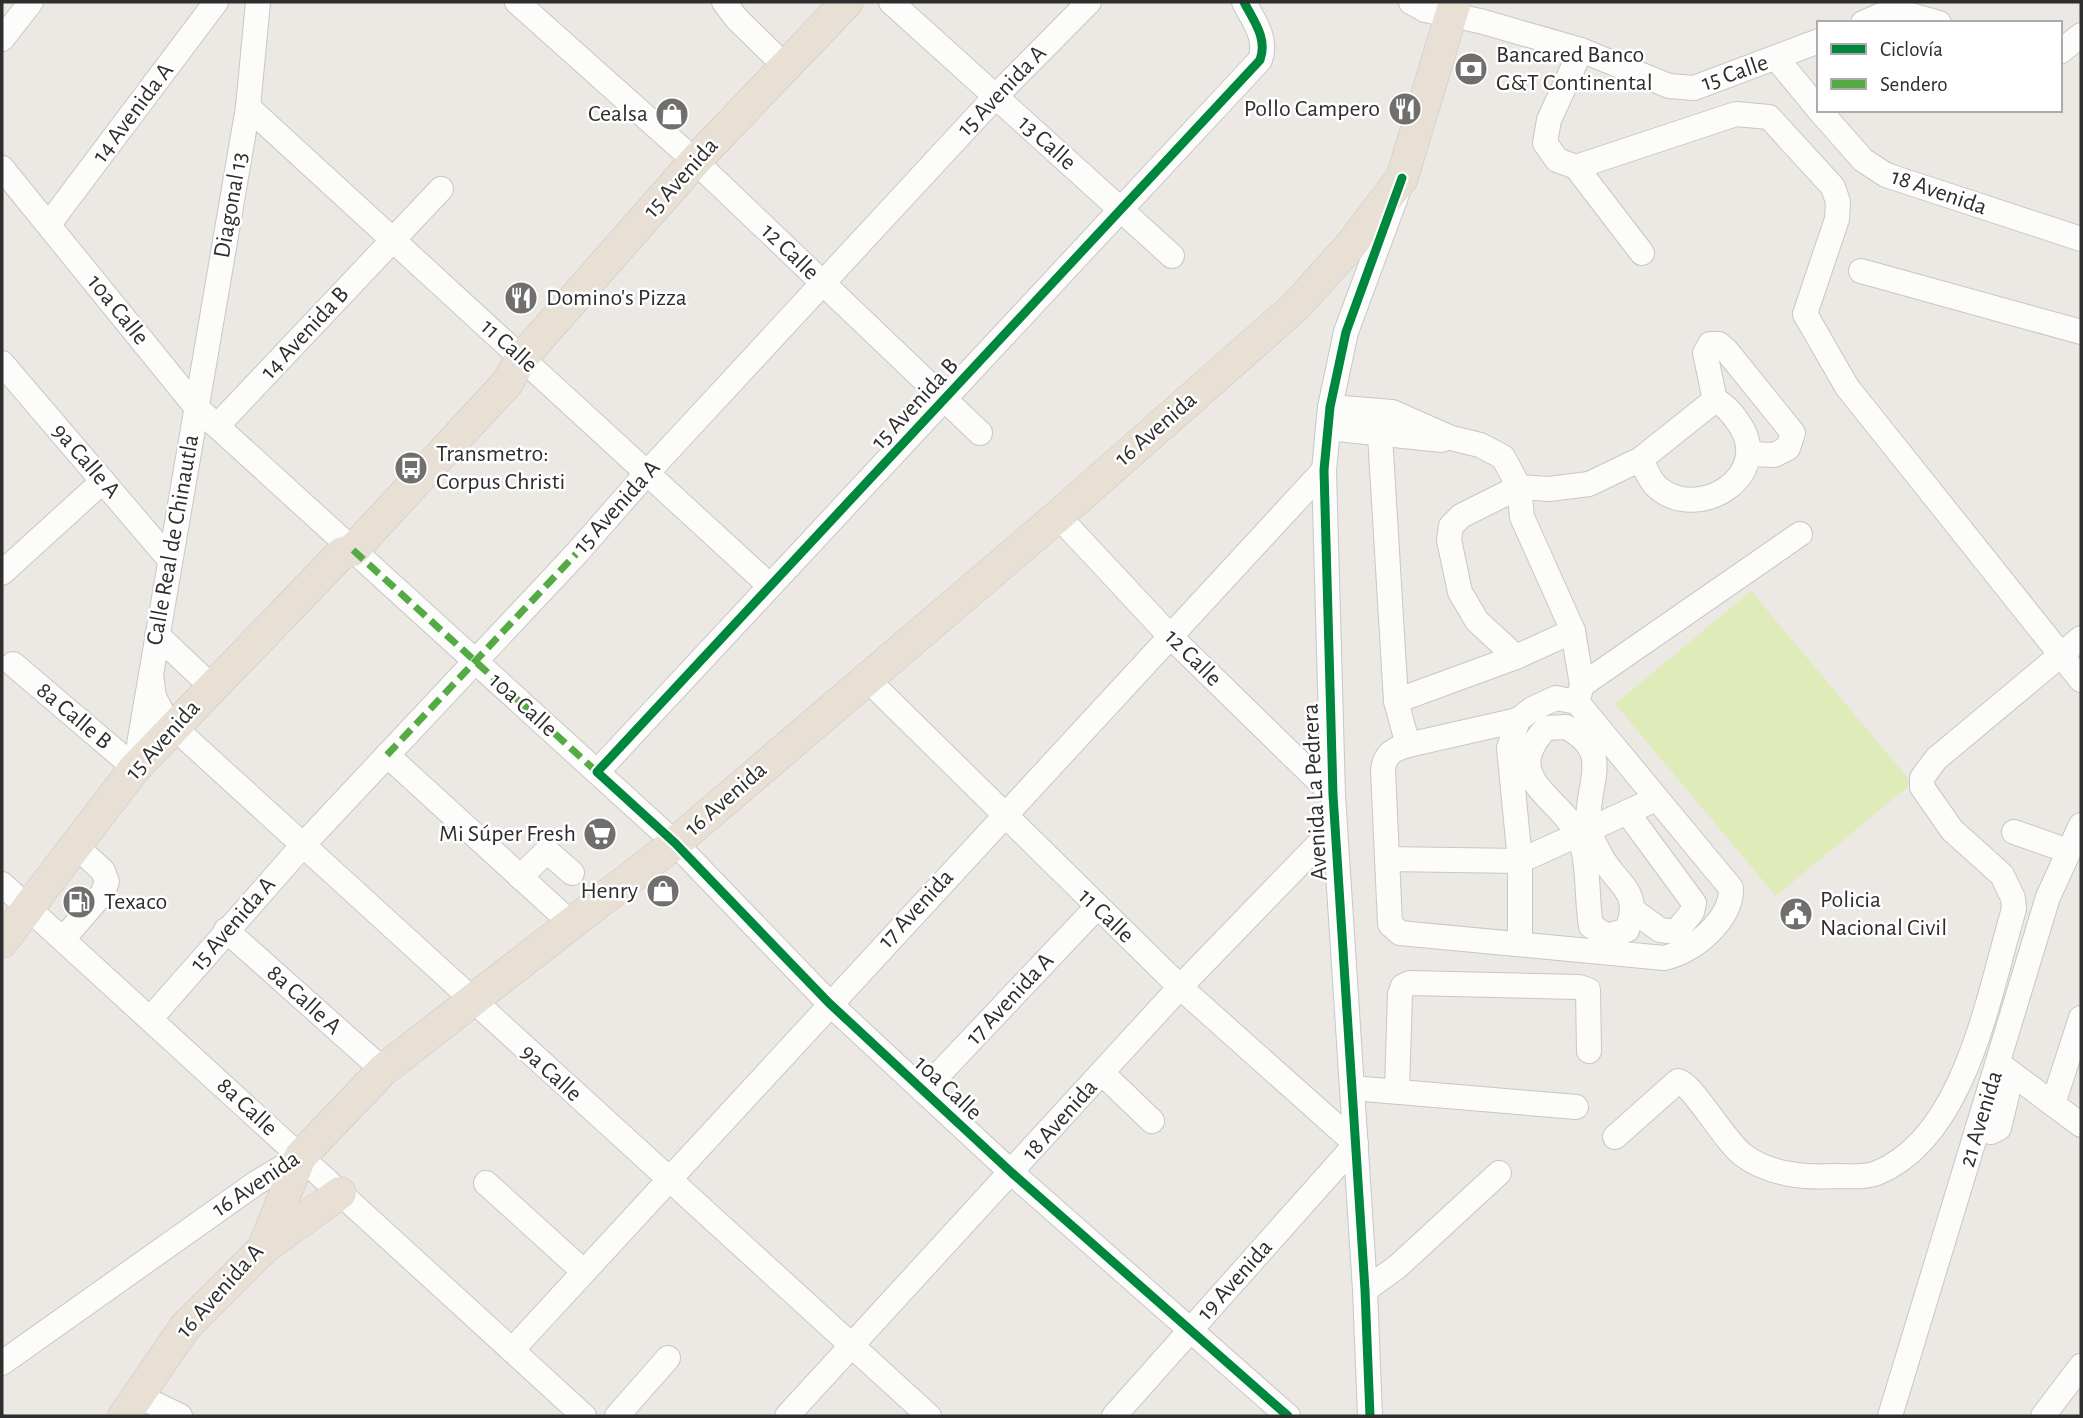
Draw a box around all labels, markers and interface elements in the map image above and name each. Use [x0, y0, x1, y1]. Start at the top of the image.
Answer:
legend [1817, 21, 2062, 112]
text: Ciclovía [1880, 39, 1943, 60]
street label: 15 Avenida A [953, 41, 1051, 141]
place label: Bancared Banco G&T Continental [1496, 43, 1653, 95]
bank icon: Bancared Banco G&T Continental [1452, 50, 1490, 88]
street label: 15 Calle [1699, 50, 1771, 96]
street label: 14 Avenida A [88, 59, 178, 167]
text: Sendero [1880, 74, 1948, 95]
restaurant icon: Pollo Campero [1386, 90, 1424, 128]
shop icon: Cealsa [653, 95, 691, 133]
place label: Pollo Campero [1244, 97, 1380, 121]
place label: Cealsa [588, 102, 648, 126]
street label: 13 Calle [1013, 111, 1081, 175]
street label: 15 Avenida [639, 133, 723, 223]
street label: Diagonal 13 [210, 150, 252, 260]
street label: 18 Avenida [1888, 164, 1990, 220]
street label: 12 Calle [757, 219, 823, 285]
street label: 10a Calle [83, 270, 153, 350]
restaurant icon: Domino's Pizza [502, 279, 540, 317]
street label: 14 Avenida B [256, 282, 354, 384]
place label: Domino's Pizza [546, 286, 687, 310]
street label: 11 Calle [476, 315, 542, 377]
street label: 15 Avenida B [867, 354, 963, 454]
street label: 16 Avenida [1111, 387, 1201, 471]
street label: 9a Calle A [47, 419, 125, 503]
street label: Calle Real de Chinautla [143, 433, 203, 647]
place label: Transmetro: Corpus Christi [436, 442, 565, 494]
bus stop icon: Transmetro: Corpus Christi [392, 449, 430, 487]
street label: 15 Avenida A [569, 456, 665, 558]
street label: 12 Calle [1160, 625, 1226, 691]
street label: 10a Calle [484, 668, 562, 742]
street label: 8a Calle B [32, 678, 116, 754]
street label: 15 Avenida [121, 695, 205, 785]
street label: Avenida La Pedrera [1298, 703, 1332, 881]
street label: 16 Avenida [681, 757, 771, 841]
supermarket icon: Mi Súper Fresh [581, 815, 619, 853]
place label: Mi Súper Fresh [439, 822, 576, 846]
street label: 17 Avenida [874, 865, 958, 953]
street label: 15 Avenida A [186, 872, 280, 976]
shop icon: Henry [644, 872, 682, 910]
place label: Henry [581, 879, 638, 903]
fuel station icon: Texaco [60, 883, 98, 921]
street label: 11 Calle [1074, 884, 1138, 948]
place label: Policia Nacional Civil [1820, 888, 1947, 940]
place label: Texaco [104, 890, 167, 914]
public building icon: Policia Nacional Civil [1777, 895, 1815, 933]
street label: 17 Avenida A [962, 948, 1058, 1050]
street label: 8a Calle A [262, 961, 346, 1039]
street label: 9a Calle [516, 1040, 586, 1106]
street label: 10a Calle [910, 1051, 986, 1125]
street label: 21 Avenida [1955, 1068, 2007, 1170]
street label: 8a Calle [212, 1073, 282, 1141]
street label: 18 Avenida [1018, 1075, 1102, 1165]
street label: 16 Avenida [208, 1146, 304, 1222]
street label: 19 Avenida [1193, 1235, 1277, 1325]
street label: 16 Avenida A [172, 1239, 268, 1343]

